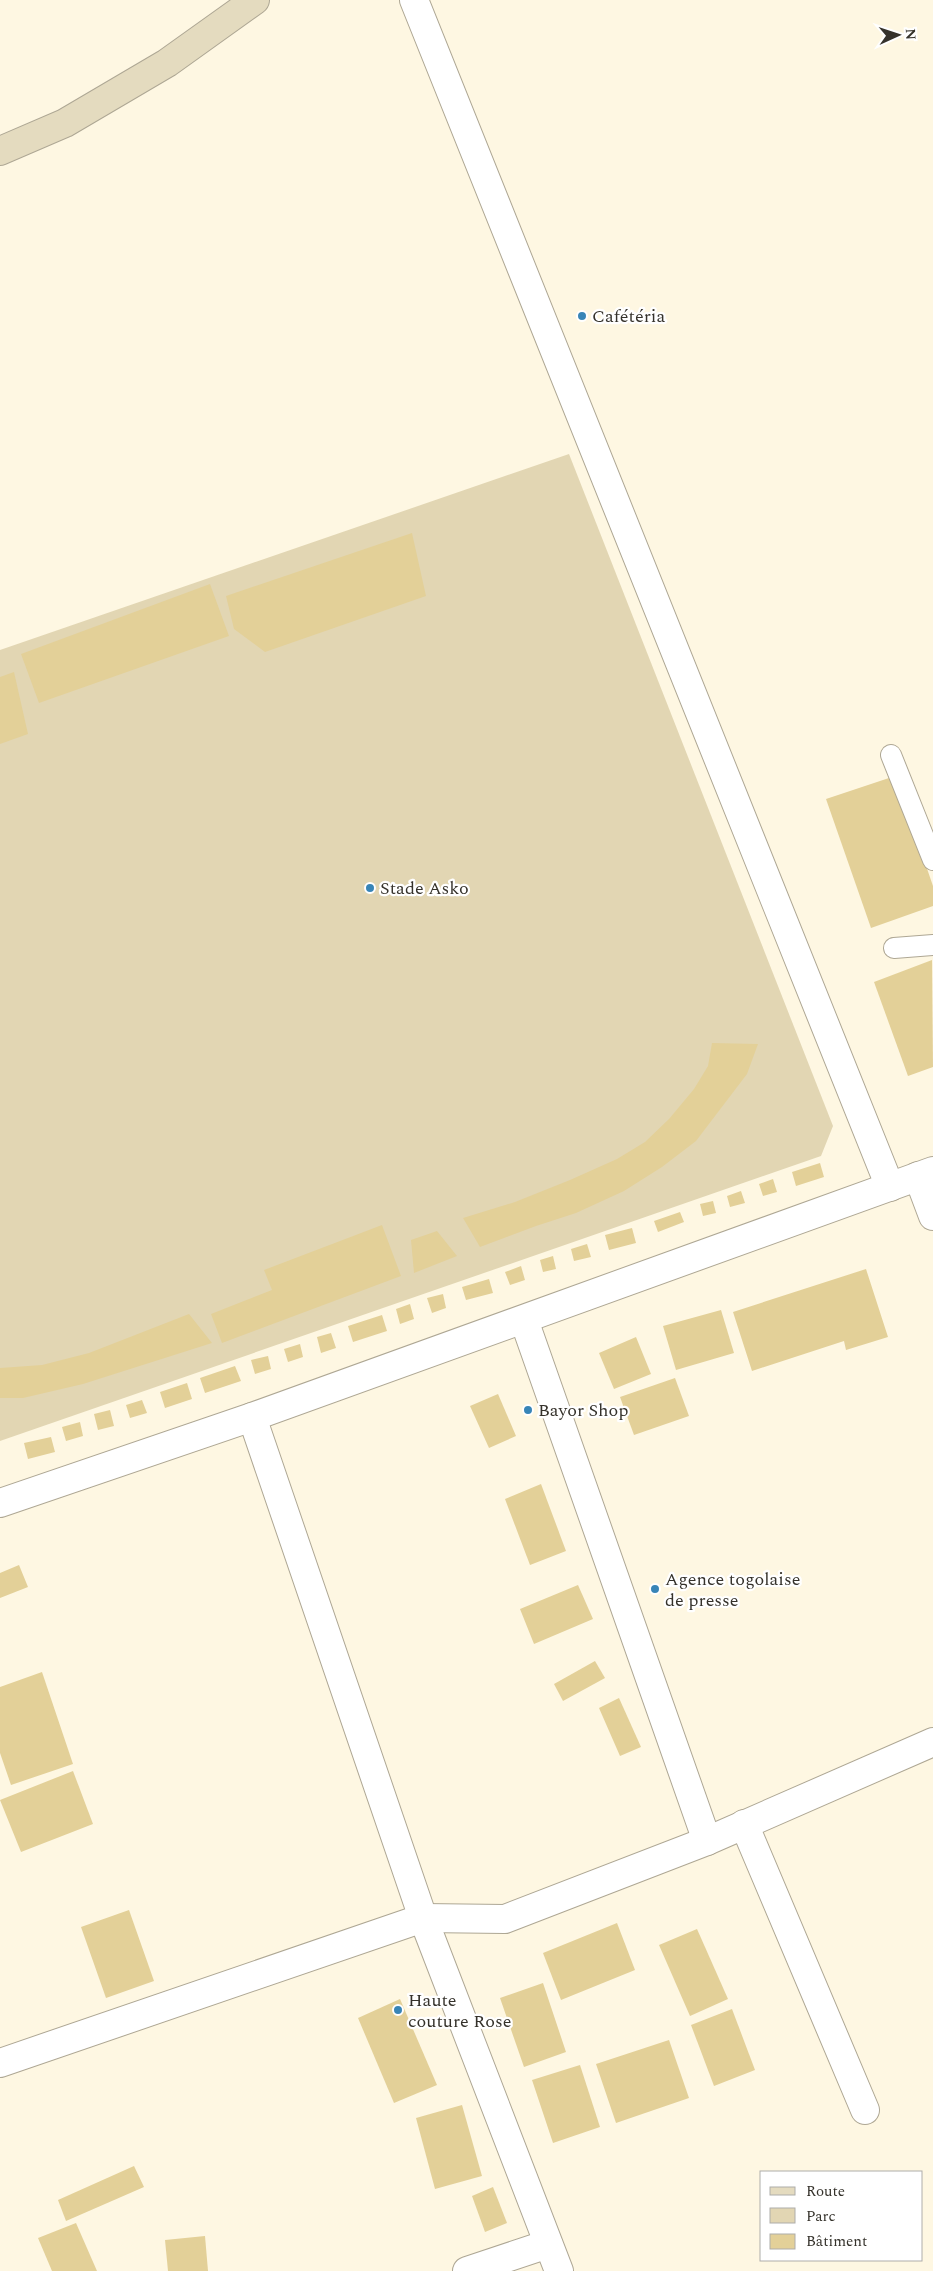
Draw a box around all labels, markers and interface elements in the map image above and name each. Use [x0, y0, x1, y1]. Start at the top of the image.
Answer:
north arrow [873, 10, 923, 60]
text: N [900, 28, 921, 41]
place label: Cafétéria [592, 303, 665, 330]
marker: Cafétéria [576, 310, 588, 322]
place label: Stade Asko [380, 875, 469, 902]
marker: Stade Asko [364, 882, 376, 894]
place label: Bayor Shop [538, 1397, 629, 1424]
marker: Bayor Shop [522, 1404, 534, 1416]
place label: Agence togolaise de presse [665, 1566, 801, 1614]
marker: Agence togolaise de presse [649, 1583, 661, 1595]
place label: Haute couture Rose [408, 1987, 511, 2035]
marker: Haute couture Rose [392, 2004, 404, 2016]
legend [760, 2171, 923, 2261]
text: Route [806, 2180, 845, 2203]
text: Parc [806, 2205, 836, 2228]
text: Bâtiment [806, 2230, 867, 2253]

